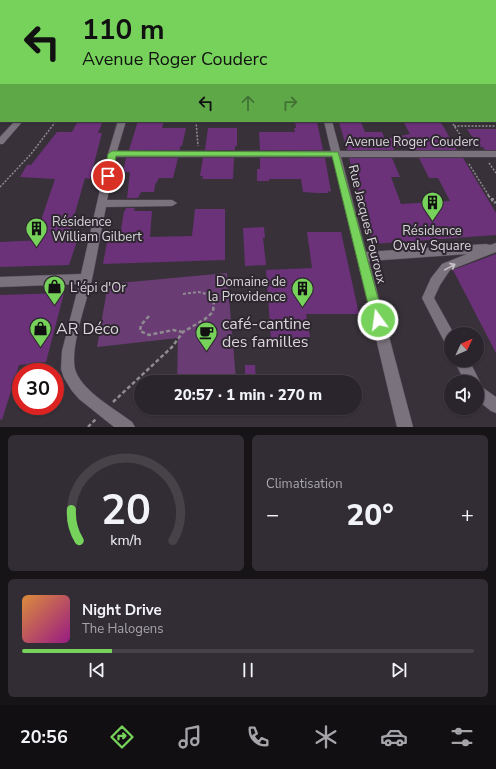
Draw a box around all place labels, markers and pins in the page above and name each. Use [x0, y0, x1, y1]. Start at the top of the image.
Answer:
pin [91, 159, 125, 193]
building icon: Résidence Ovaly Square [419, 189, 445, 222]
place label: Résidence William Gilbert [52, 213, 142, 246]
building icon: Résidence William Gilbert [24, 215, 50, 248]
place label: Résidence Ovaly Square [393, 222, 471, 255]
place label: Domaine de la Providence [208, 273, 286, 306]
shop icon: L'épi d'Or [42, 274, 68, 307]
building icon: Domaine de la Providence [289, 275, 315, 308]
place label: L'épi d'Or [70, 279, 126, 297]
place label: café-cantine des familles [222, 313, 310, 353]
shop icon: AR Déco [27, 315, 53, 348]
place label: AR Déco [56, 318, 119, 340]
cafe icon: café-cantine des familles [194, 319, 220, 352]

